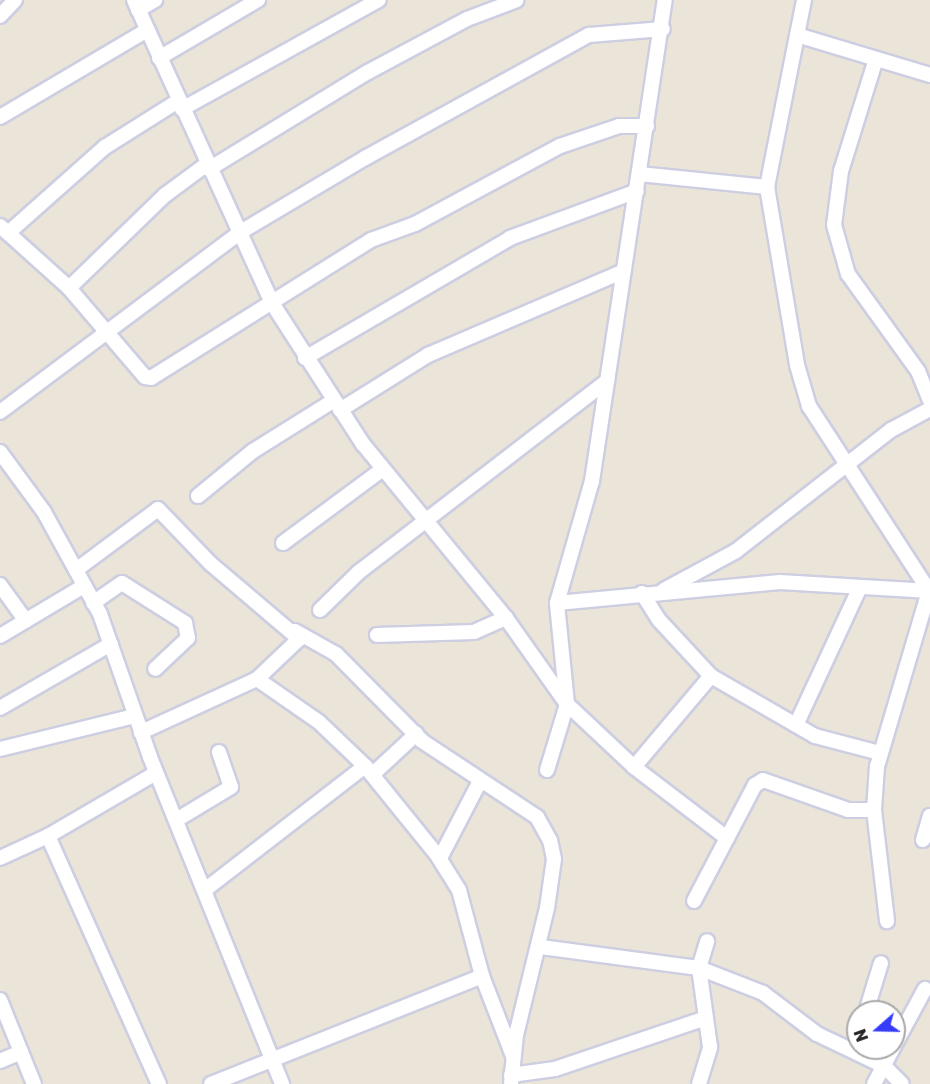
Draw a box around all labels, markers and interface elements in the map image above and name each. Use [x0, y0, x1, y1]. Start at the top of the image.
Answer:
north arrow [846, 1000, 906, 1060]
text: N [849, 1026, 872, 1045]

